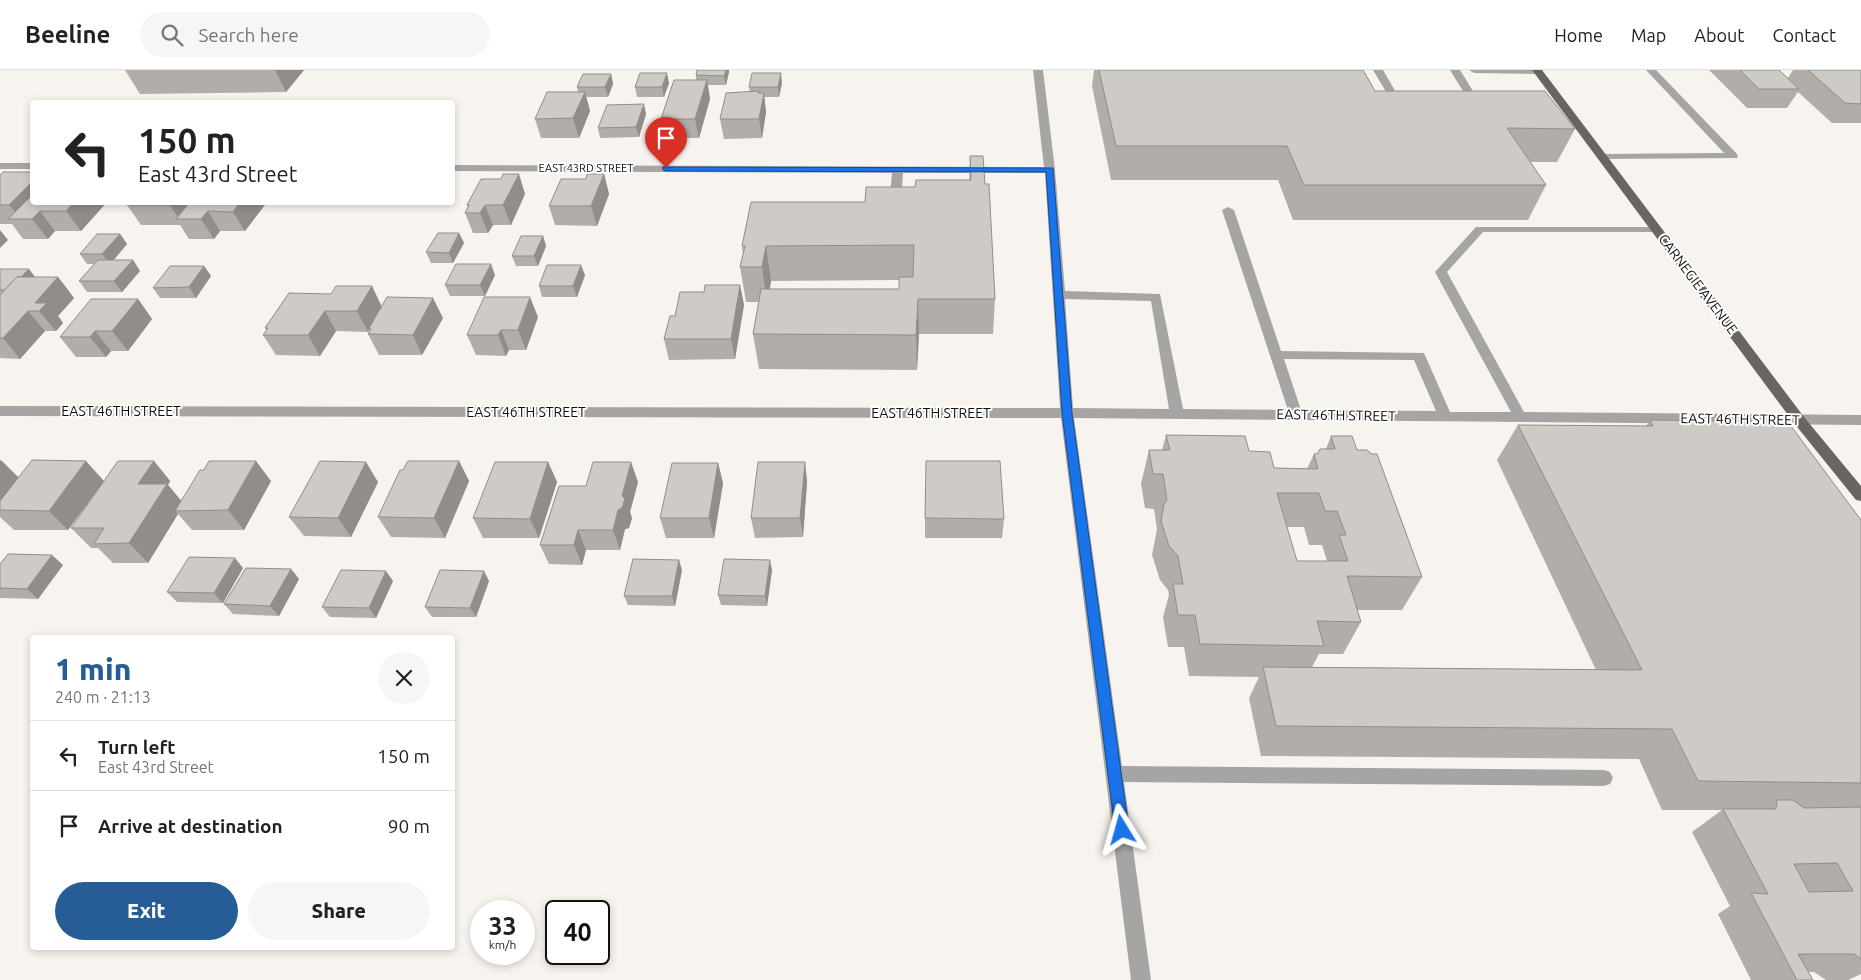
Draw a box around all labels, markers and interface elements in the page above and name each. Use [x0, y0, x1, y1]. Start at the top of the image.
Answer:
search box [140, 12, 490, 57]
text: Beeline [25, 21, 110, 48]
icon: search [158, 21, 186, 49]
text: Search here [198, 24, 299, 46]
text: Home [1554, 25, 1603, 45]
text: Map [1631, 25, 1666, 45]
text: About [1694, 25, 1744, 45]
text: Contact [1772, 25, 1836, 45]
pin [645, 117, 687, 168]
icon: left [55, 120, 120, 185]
text: 150 m [138, 120, 236, 160]
icon: arrive [652, 124, 680, 152]
text: East 43rd Street [138, 161, 297, 186]
street label: EAST 43RD STREET [539, 162, 633, 174]
street label: CARNEGIE AVENUE [1655, 231, 1741, 337]
street label: EAST 46TH STREET [61, 403, 181, 419]
street label: EAST 46TH STREET [466, 404, 586, 420]
street label: EAST 46TH STREET [871, 405, 991, 421]
street label: EAST 46TH STREET [1276, 406, 1396, 424]
street label: EAST 46TH STREET [1680, 410, 1800, 428]
text: 1 min [55, 652, 131, 686]
button: close [378, 652, 430, 704]
text: 240 m · 21:13 [55, 688, 151, 706]
text: Turn left [98, 736, 176, 758]
icon: left [55, 742, 83, 770]
text: 150 m [377, 745, 430, 767]
text: East 43rd Street [98, 758, 214, 776]
position arrow [1095, 803, 1147, 855]
icon: arrive [55, 812, 83, 840]
text: Arrive at destination [98, 815, 283, 837]
text: 90 m [388, 815, 430, 837]
button: Exit [55, 882, 238, 940]
button: Share [248, 882, 430, 940]
speed limit sign: 40 [545, 900, 610, 965]
text: 33 [488, 912, 517, 940]
text: km/h [489, 938, 516, 951]

